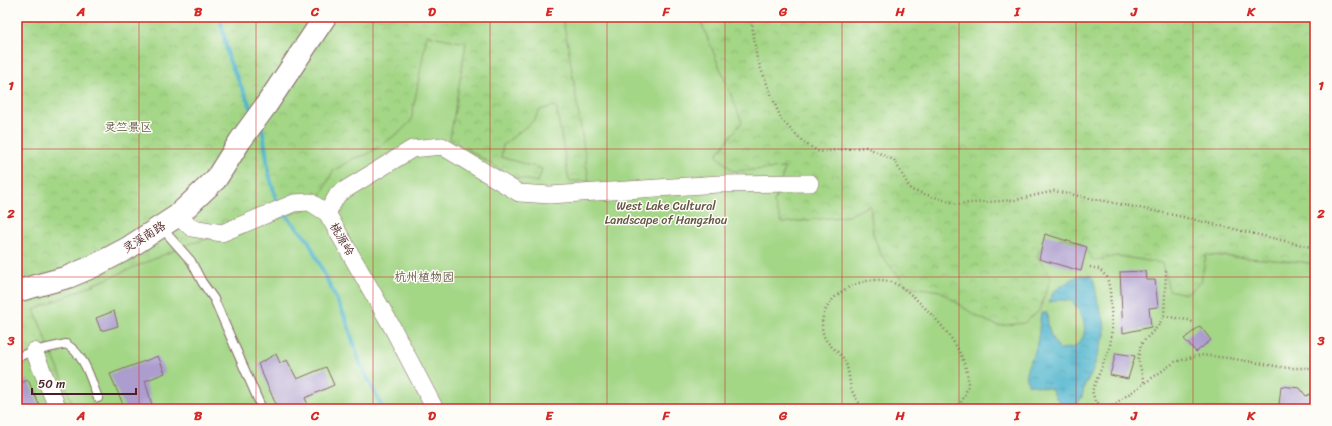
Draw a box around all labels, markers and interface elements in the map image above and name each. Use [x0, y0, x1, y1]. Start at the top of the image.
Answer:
text: A [76, 0, 85, 23]
text: B [194, 0, 203, 23]
text: C [310, 0, 320, 23]
text: D [428, 0, 436, 23]
text: E [545, 0, 554, 23]
text: F [661, 0, 670, 23]
text: G [778, 0, 788, 23]
text: H [894, 0, 905, 23]
text: I [1013, 0, 1021, 23]
text: J [1130, 0, 1138, 23]
text: K [1246, 0, 1256, 23]
text: 1 [8, 74, 14, 97]
text: 1 [1318, 74, 1324, 97]
park label: 灵竺景区 [104, 116, 152, 138]
park label: West Lake Cultural Landscape of Hangzhou [605, 195, 728, 231]
text: 2 [6, 202, 15, 225]
text: 2 [1316, 202, 1325, 225]
street label: 灵溪南路 [118, 215, 170, 259]
street label: 桃源岭 [323, 218, 361, 261]
park label: 杭州植物园 [394, 266, 454, 288]
text: 3 [6, 329, 15, 352]
text: 3 [1316, 329, 1325, 352]
scale bar [32, 370, 136, 396]
text: 50 m [38, 373, 65, 395]
text: A [76, 404, 85, 426]
text: B [194, 404, 203, 426]
text: C [310, 404, 320, 426]
text: D [428, 404, 436, 426]
text: E [545, 404, 554, 426]
text: F [661, 404, 670, 426]
text: G [778, 404, 788, 426]
text: H [894, 404, 905, 426]
text: I [1013, 404, 1021, 426]
text: J [1130, 404, 1138, 426]
text: K [1246, 404, 1256, 426]

